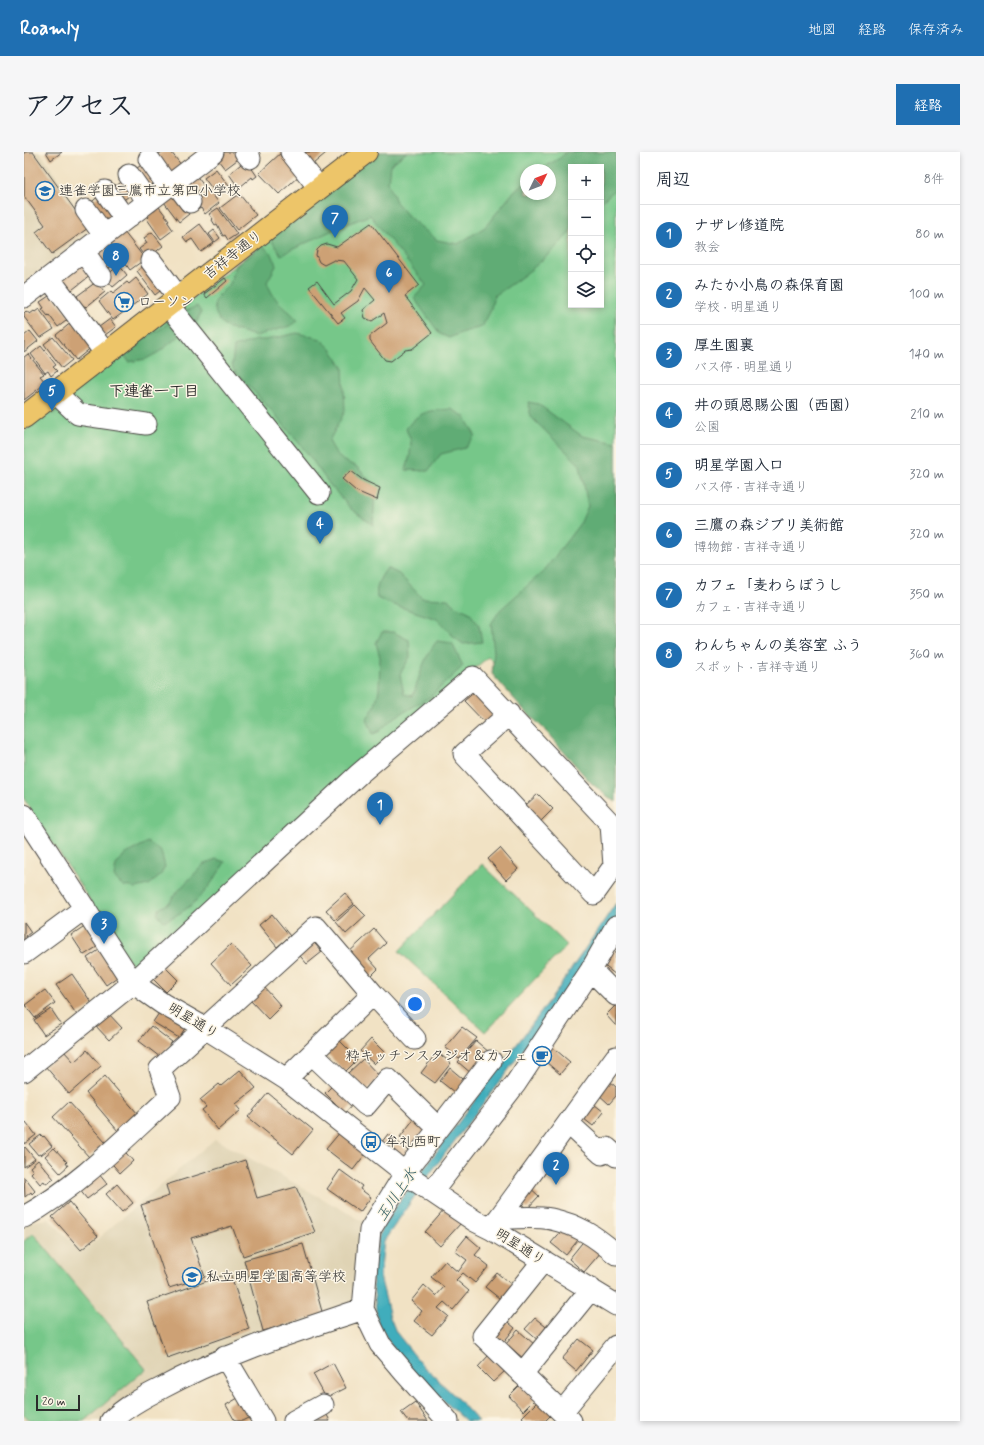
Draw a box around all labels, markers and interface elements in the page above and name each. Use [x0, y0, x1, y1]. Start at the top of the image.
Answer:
text: Roamly [20, 16, 79, 41]
text: 地図 [808, 21, 836, 39]
text: 経路 [858, 21, 886, 39]
text: 保存済み [908, 21, 964, 39]
button: 経路 [896, 84, 960, 125]
text: アクセス [24, 89, 134, 126]
north arrow [520, 164, 556, 200]
map controls [568, 164, 604, 308]
button: + [568, 164, 604, 200]
text: 周辺 [656, 169, 690, 191]
text: 8件 [924, 171, 944, 188]
school or university icon: 連雀学園三鷹市立第四小学校 [34, 180, 56, 202]
place label: 連雀学園三鷹市立第四小学校 [59, 182, 241, 200]
button: − [568, 200, 604, 236]
pin: 7 [322, 205, 348, 238]
text: ナザレ修道院 [694, 216, 784, 236]
street label: 吉祥寺通り [200, 226, 266, 284]
text: 1 [666, 226, 672, 243]
text: 80 m [915, 226, 944, 243]
button: locate [568, 236, 604, 272]
text: 教会 [694, 239, 720, 256]
pin: 8 [103, 243, 129, 276]
pin: 6 [376, 260, 402, 293]
button: layers [568, 272, 604, 308]
text: みたか小鳥の森保育園 [694, 276, 844, 296]
text: 2 [666, 286, 672, 303]
text: 100 m [909, 286, 944, 303]
supermarket icon: ローソン [113, 291, 135, 313]
place label: ローソン [138, 293, 194, 311]
text: 学校 · 明星通り [694, 299, 782, 316]
text: 厚生園裏 [694, 336, 754, 356]
text: 3 [666, 346, 672, 363]
text: 140 m [909, 346, 944, 363]
text: バス停 · 明星通り [694, 359, 795, 376]
pin: 5 [39, 378, 65, 411]
district label: 下連雀一丁目 [109, 382, 199, 402]
text: 井の頭恩賜公園（西園） [694, 396, 859, 416]
text: 4 [665, 406, 673, 423]
text: 210 m [910, 406, 944, 423]
text: 公園 [694, 419, 720, 436]
text: 明星学園入口 [694, 456, 784, 476]
text: 5 [665, 466, 673, 483]
text: 320 m [910, 466, 944, 483]
text: バス停 · 吉祥寺通り [694, 479, 808, 496]
pin: 4 [307, 511, 333, 544]
text: 三鷹の森ジブリ美術館 [694, 516, 844, 536]
text: 6 [666, 526, 672, 543]
text: 320 m [910, 526, 944, 543]
text: 博物館 · 吉祥寺通り [694, 539, 808, 556]
text: カフェ「麦わらぼうし [694, 576, 843, 596]
text: 7 [665, 586, 673, 603]
text: 350 m [910, 586, 944, 603]
text: カフェ · 吉祥寺通り [694, 599, 808, 616]
text: わんちゃんの美容室 ふう [694, 636, 862, 656]
text: 8 [665, 646, 673, 663]
text: 360 m [909, 646, 944, 663]
text: スポット · 吉祥寺通り [694, 659, 821, 676]
pin: 1 [367, 792, 393, 825]
pin: 3 [91, 911, 117, 944]
your location [405, 994, 425, 1014]
street label: 明星通り [164, 999, 222, 1043]
cafe icon: 粋キッチンスタジオ＆カフェ [531, 1045, 553, 1067]
place label: 粋キッチンスタジオ＆カフェ [346, 1047, 528, 1065]
bus stop icon: 牟礼西町 [360, 1131, 382, 1153]
place label: 牟礼西町 [385, 1133, 441, 1151]
pin: 2 [543, 1152, 569, 1185]
water label: 玉川上水 [372, 1165, 422, 1225]
street label: 明星通り [491, 1225, 549, 1269]
school or university icon: 私立明星学園高等学校 [181, 1266, 203, 1288]
place label: 私立明星学園高等学校 [206, 1268, 346, 1286]
scale bar [36, 1393, 80, 1412]
text: 20 m [42, 1395, 65, 1409]

